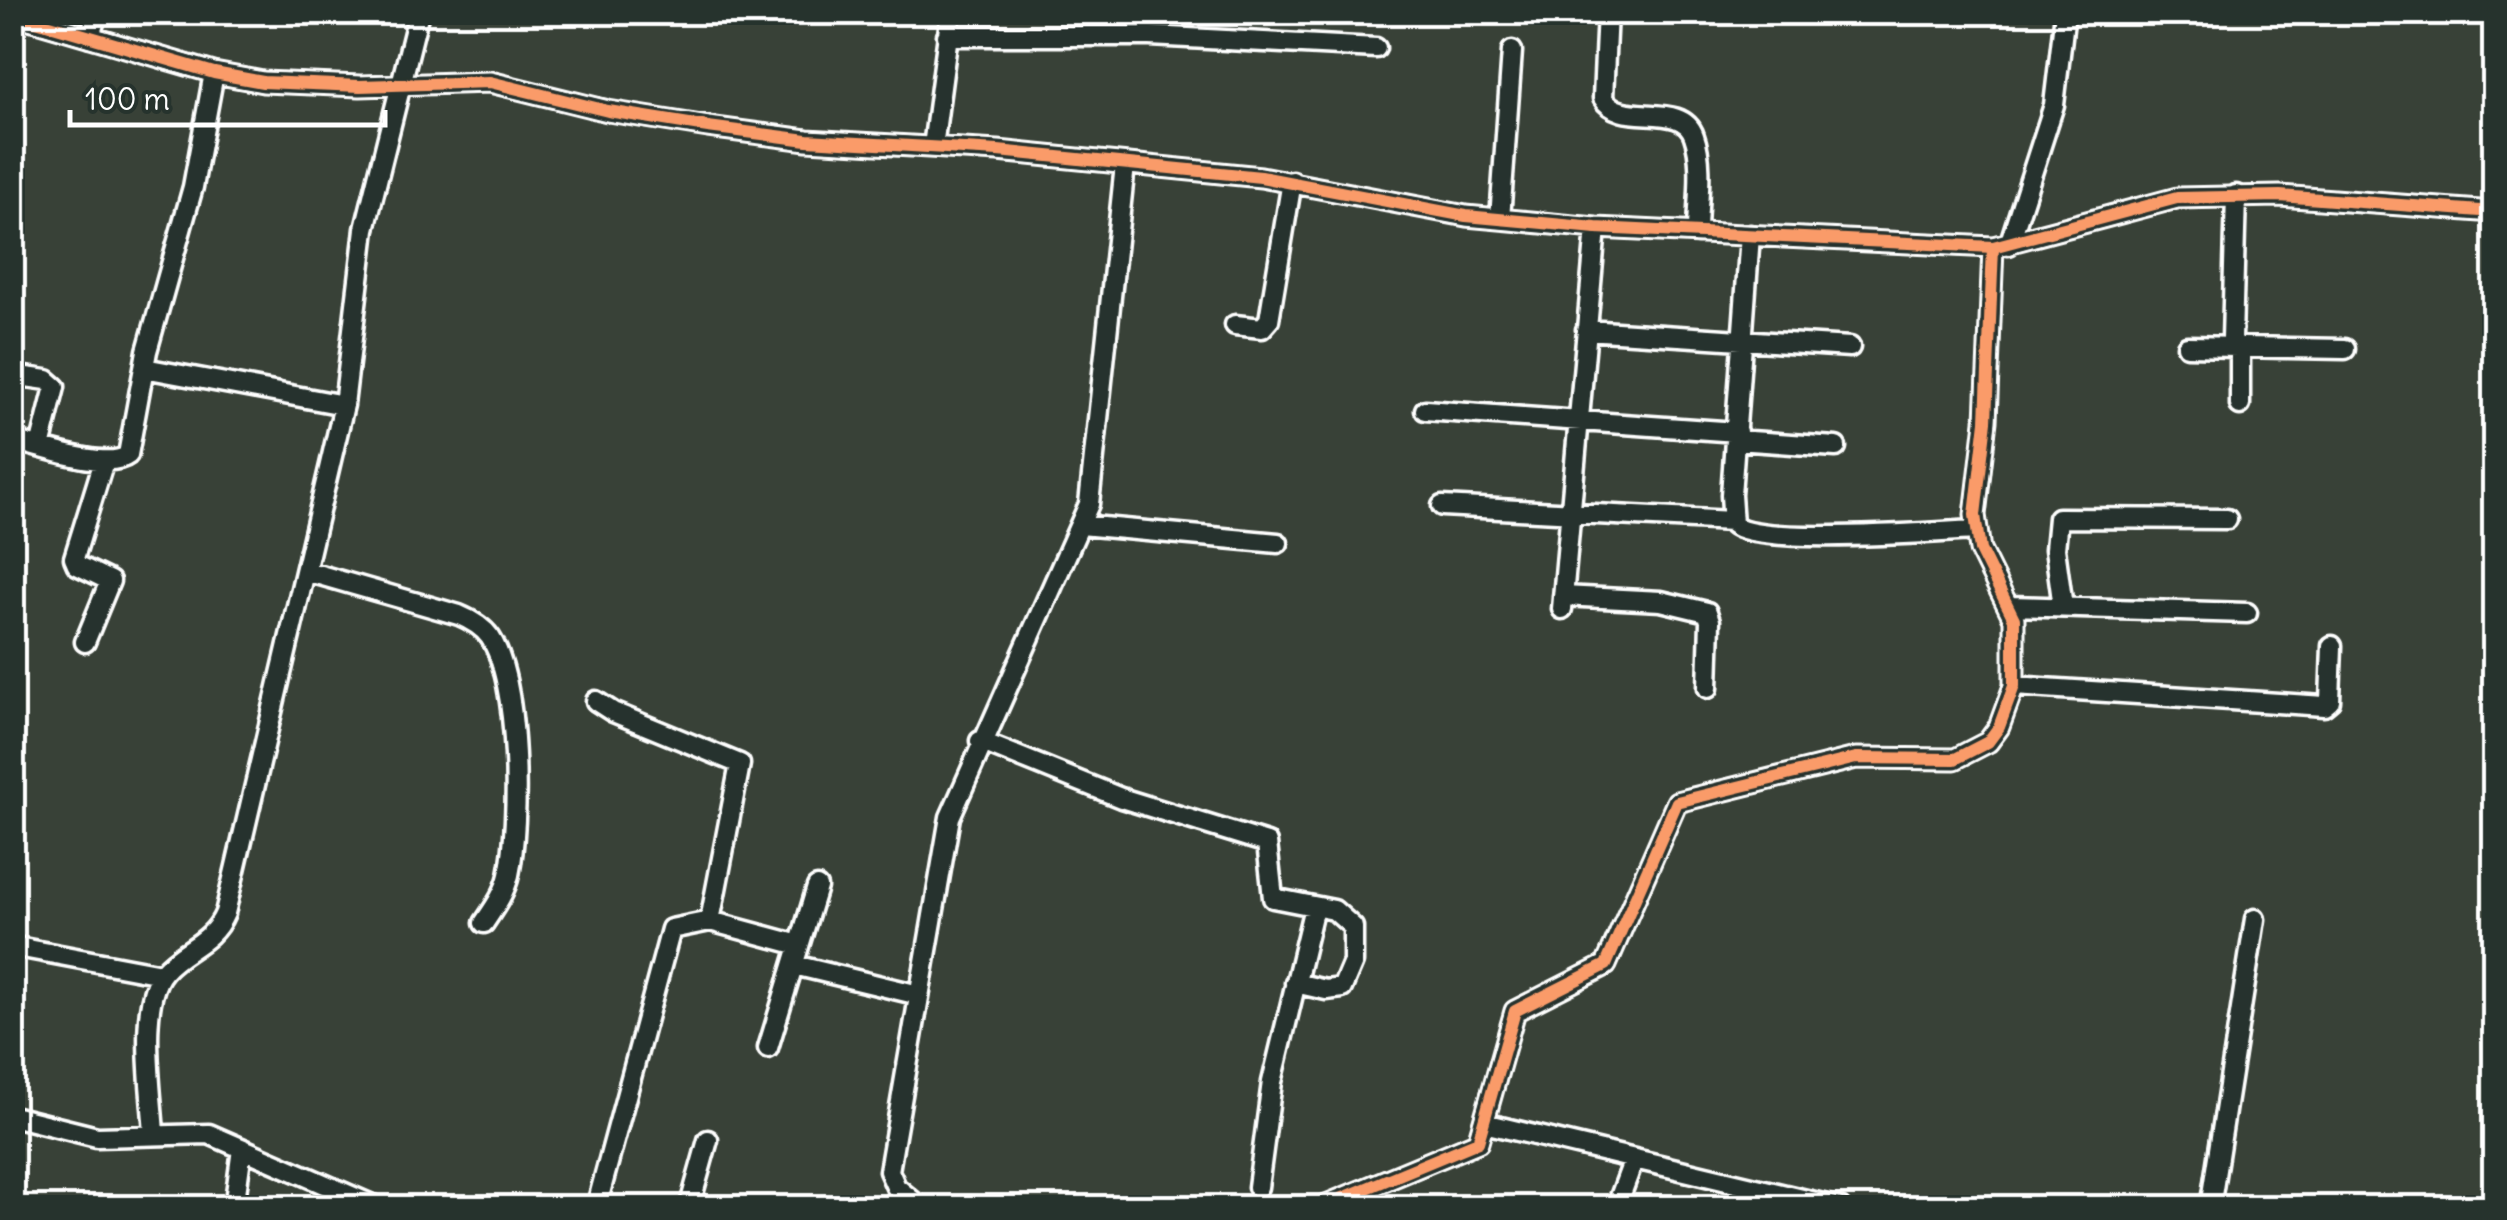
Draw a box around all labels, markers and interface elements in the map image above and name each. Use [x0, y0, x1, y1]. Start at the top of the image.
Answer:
scale bar [70, 65, 385, 127]
text: 100 m [85, 80, 170, 118]

